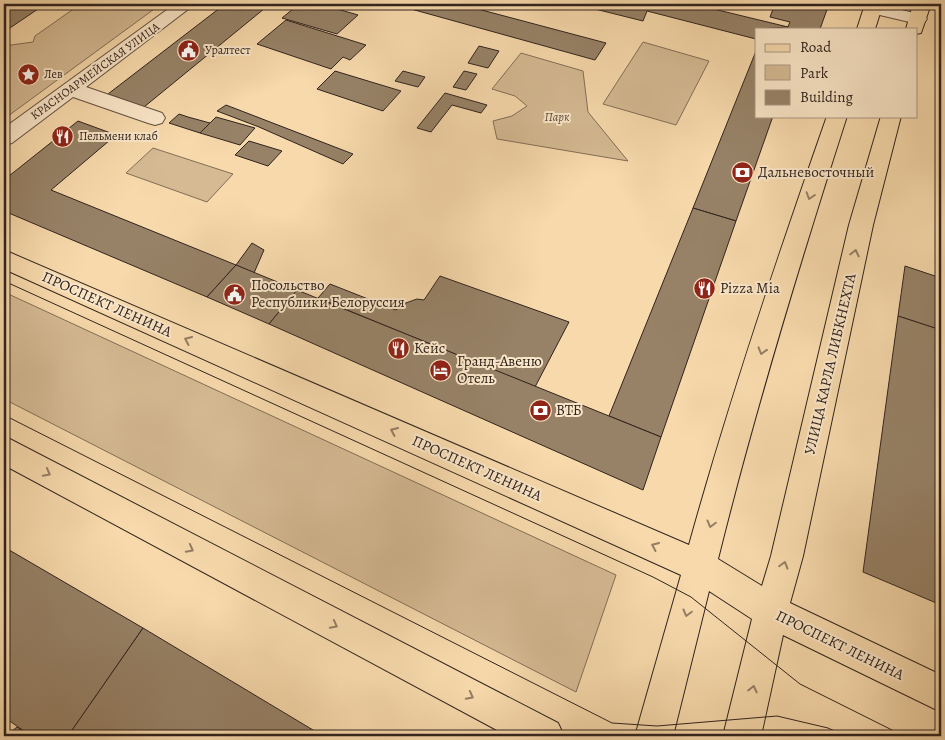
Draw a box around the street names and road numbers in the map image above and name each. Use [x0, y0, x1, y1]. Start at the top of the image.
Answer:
street label: КРАСНОАРМЕЙСКАЯ УЛИЦА [27, 18, 164, 123]
street label: ПРОСПЕКТ ЛЕНИНА [39, 266, 175, 342]
street label: УЛИЦА КАРЛА ЛИБКНЕХТА [799, 271, 861, 457]
street label: ПРОСПЕКТ ЛЕНИНА [409, 430, 545, 506]
street label: ПРОСПЕКТ ЛЕНИНА [773, 605, 908, 685]

